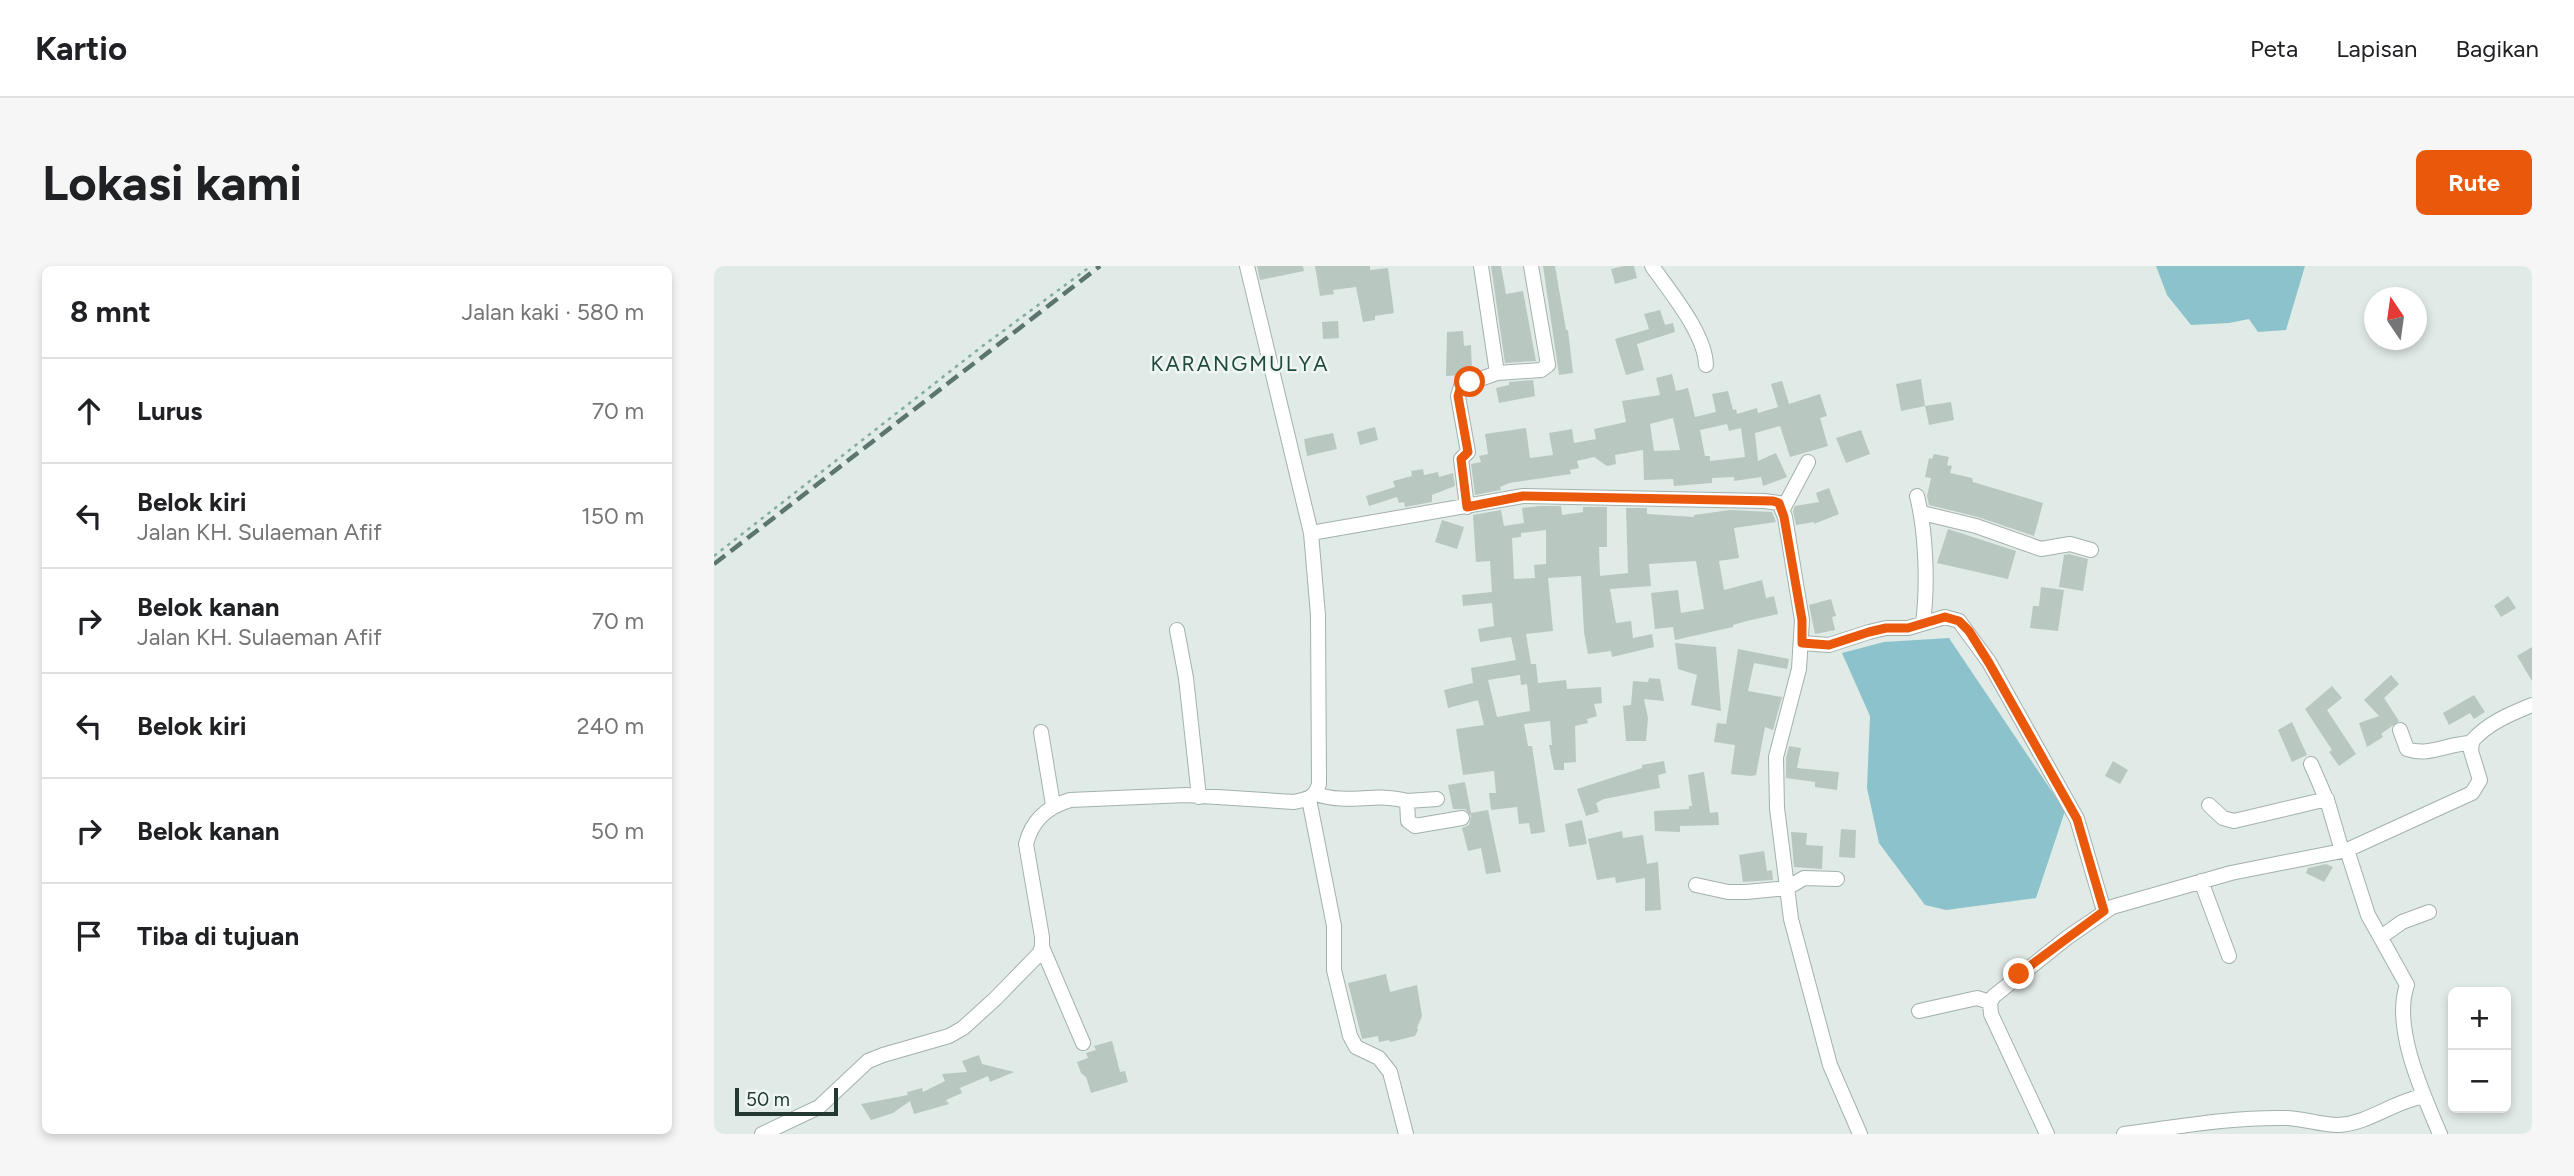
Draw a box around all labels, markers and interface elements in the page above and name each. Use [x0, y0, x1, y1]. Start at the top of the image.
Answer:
text: Kartio [35, 29, 127, 68]
text: Peta [2250, 34, 2298, 63]
text: Lapisan [2336, 34, 2417, 63]
text: Bagikan [2455, 34, 2539, 63]
button: Rute [2416, 150, 2532, 215]
text: Lokasi kami [42, 153, 302, 212]
north arrow [2364, 287, 2427, 350]
text: 8 mnt [70, 293, 151, 330]
text: Jalan kaki · 580 m [461, 298, 644, 326]
district label: KARANGMULYA [1151, 351, 1329, 376]
route start [1454, 366, 1485, 397]
icon: ahead [70, 392, 108, 430]
text: Lurus [137, 395, 202, 427]
text: 70 m [592, 397, 644, 425]
text: Belok kiri [137, 486, 246, 518]
icon: left [70, 497, 108, 535]
text: 150 m [581, 502, 644, 530]
text: Jalan KH. Sulaeman Afif [137, 518, 382, 546]
text: Belok kanan [137, 591, 280, 623]
icon: right [70, 602, 108, 640]
text: 70 m [592, 607, 644, 635]
text: Jalan KH. Sulaeman Afif [137, 623, 382, 651]
icon: left [70, 707, 108, 745]
text: Belok kiri [137, 710, 246, 742]
text: 240 m [577, 712, 644, 740]
icon: right [70, 812, 108, 850]
text: Belok kanan [137, 815, 280, 847]
text: 50 m [591, 817, 644, 845]
icon: arrive [70, 917, 108, 955]
text: Tiba di tujuan [137, 920, 299, 952]
route end [2003, 958, 2034, 989]
map controls [2448, 987, 2511, 1113]
button: + [2448, 987, 2511, 1050]
button: − [2448, 1050, 2511, 1113]
scale bar [735, 1085, 838, 1117]
text: 50 m [746, 1088, 790, 1111]

